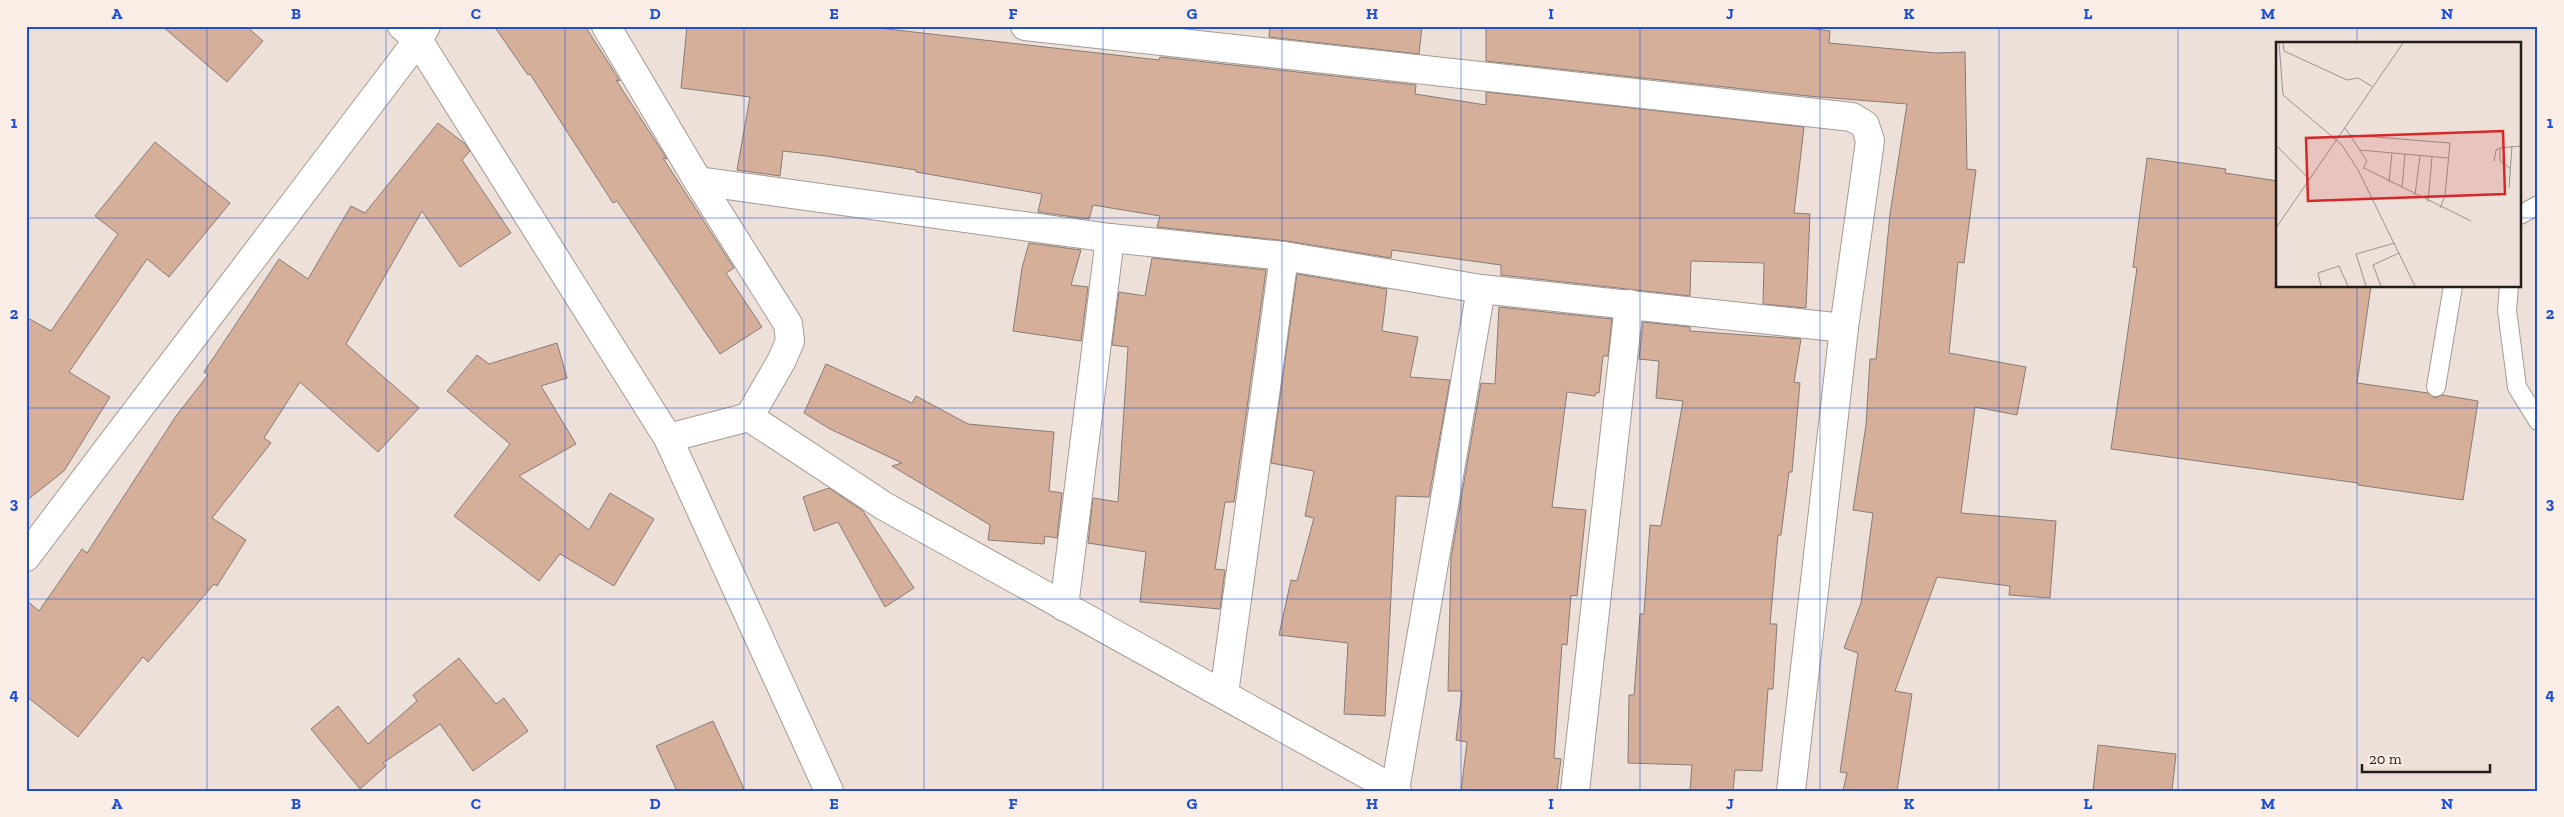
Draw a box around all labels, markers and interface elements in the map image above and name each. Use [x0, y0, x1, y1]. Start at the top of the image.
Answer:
text: A [112, 4, 123, 23]
text: B [291, 4, 301, 23]
text: C [471, 4, 481, 23]
text: D [649, 4, 661, 23]
text: E [829, 4, 839, 23]
text: F [1008, 4, 1018, 23]
text: G [1187, 4, 1198, 23]
text: H [1366, 4, 1378, 23]
text: I [1548, 4, 1554, 23]
text: J [1726, 4, 1734, 23]
text: K [1904, 4, 1915, 23]
text: L [2084, 4, 2093, 23]
text: M [2261, 4, 2275, 23]
text: N [2441, 4, 2453, 23]
inset map [2276, 42, 2522, 288]
text: 1 [11, 113, 18, 132]
text: 1 [2547, 113, 2554, 132]
text: 2 [10, 304, 19, 323]
text: 2 [2546, 304, 2555, 323]
text: 3 [10, 494, 19, 513]
text: 3 [2546, 494, 2555, 513]
text: 4 [9, 685, 19, 704]
text: 4 [2545, 685, 2555, 704]
scale bar [2362, 742, 2489, 774]
text: 20 m [2369, 750, 2402, 768]
text: A [112, 794, 123, 813]
text: B [291, 794, 301, 813]
text: C [471, 794, 481, 813]
text: D [649, 794, 661, 813]
text: E [829, 794, 839, 813]
text: F [1008, 794, 1018, 813]
text: G [1187, 794, 1198, 813]
text: H [1366, 794, 1378, 813]
text: I [1548, 794, 1554, 813]
text: J [1726, 794, 1734, 813]
text: K [1904, 794, 1915, 813]
text: L [2084, 794, 2093, 813]
text: M [2261, 794, 2275, 813]
text: N [2441, 794, 2453, 813]

